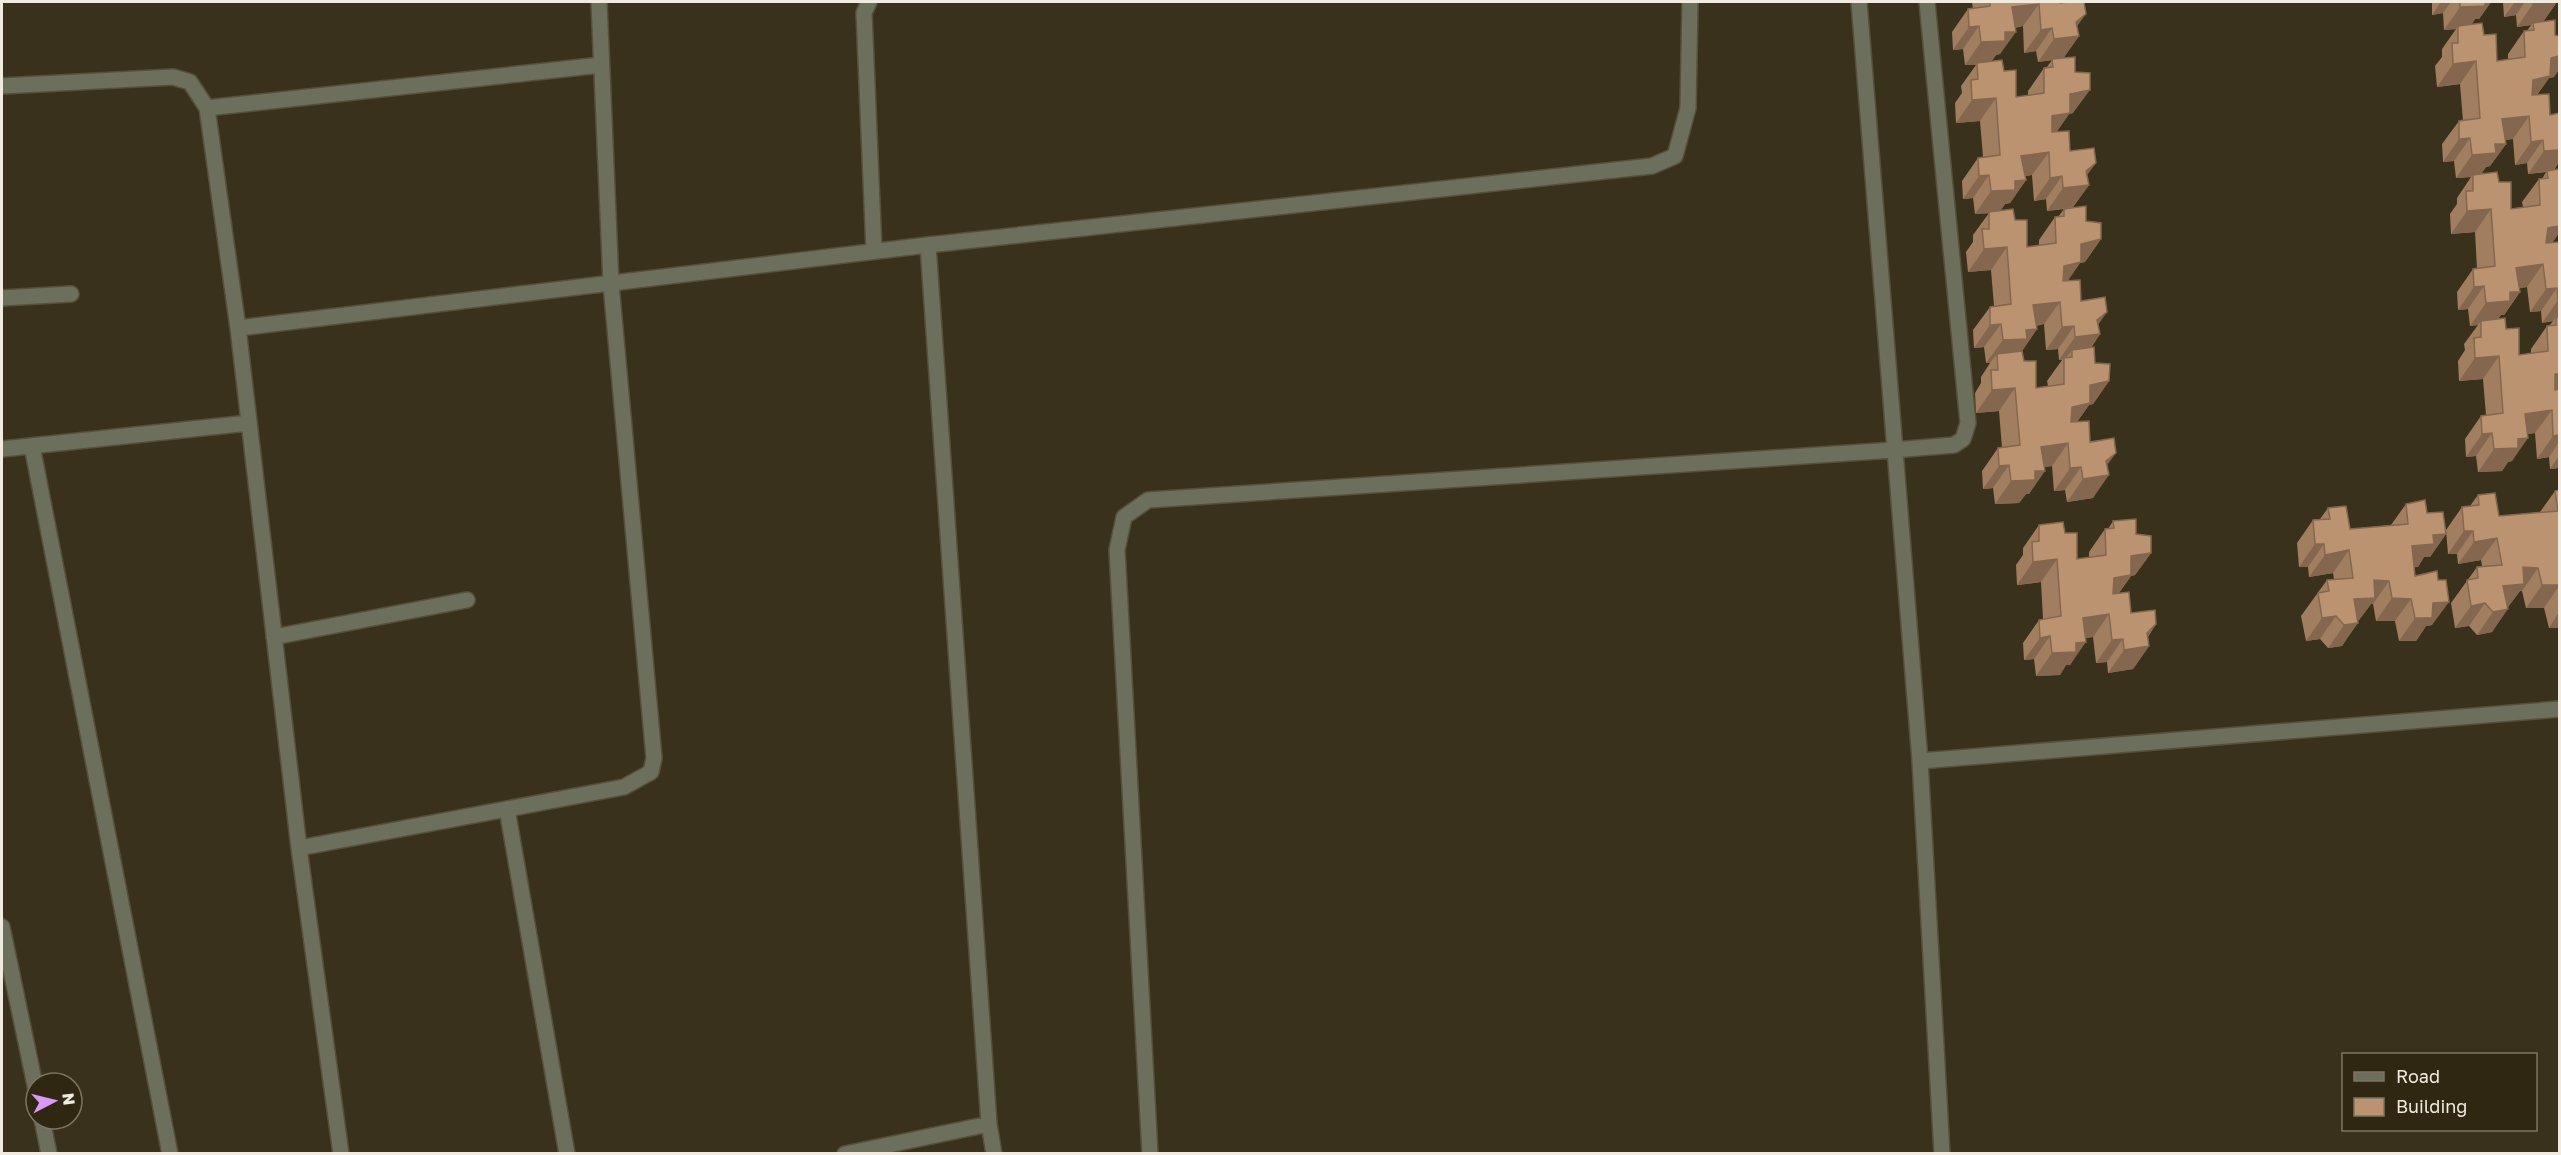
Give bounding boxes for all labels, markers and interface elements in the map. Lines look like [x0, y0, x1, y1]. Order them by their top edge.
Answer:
legend [2342, 1053, 2537, 1131]
text: Road [2396, 1065, 2440, 1087]
north arrow [24, 1071, 84, 1131]
text: N [58, 1092, 80, 1106]
text: Building [2396, 1095, 2467, 1117]

